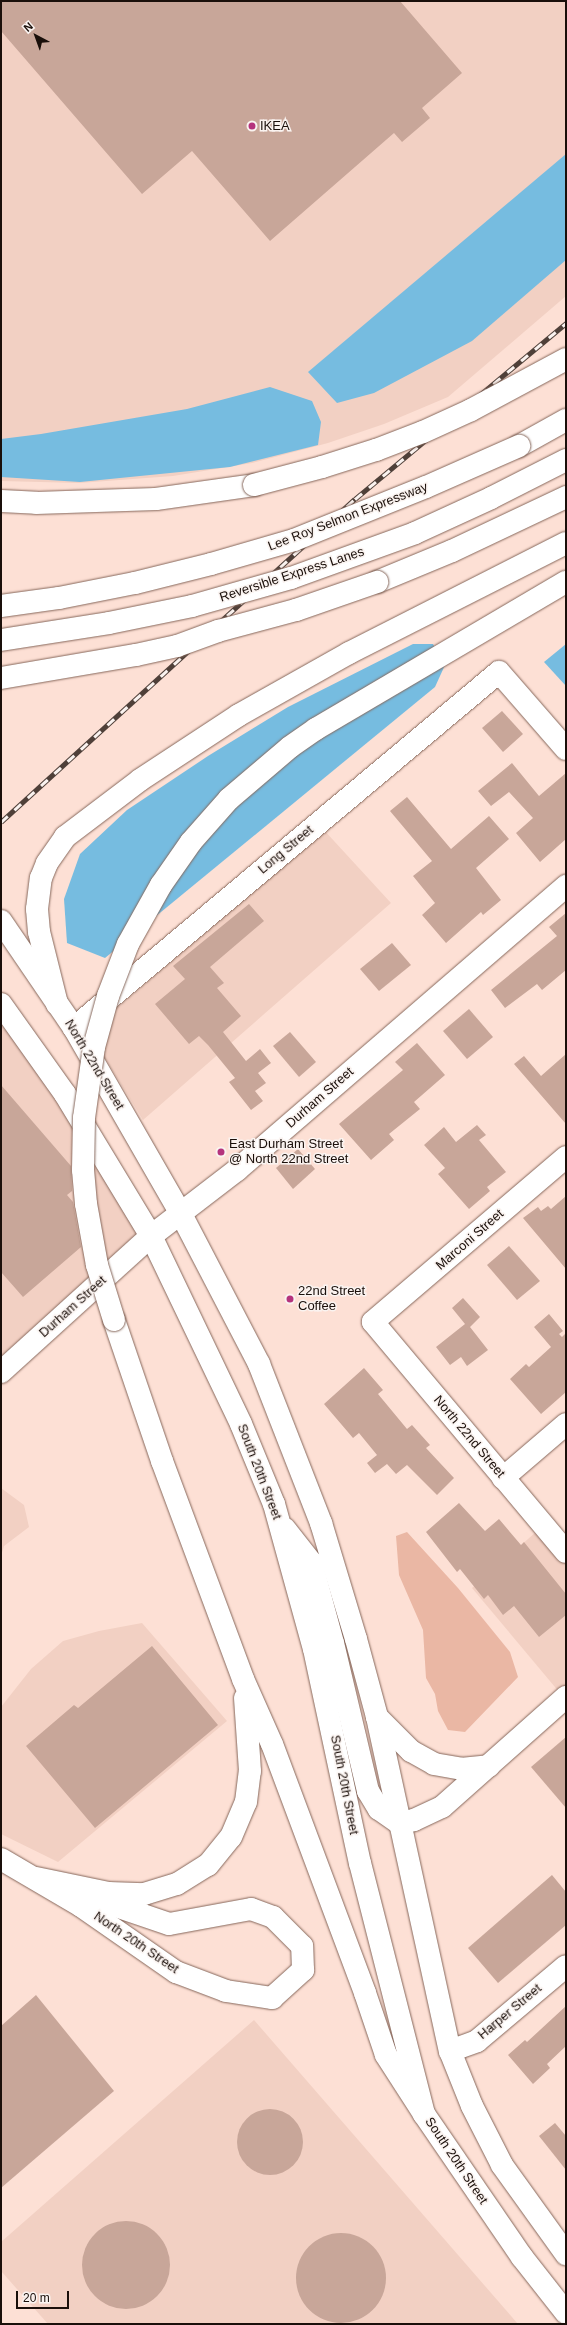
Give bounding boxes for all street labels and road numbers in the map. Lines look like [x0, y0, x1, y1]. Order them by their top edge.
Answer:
street label: Lee Roy Selmon Expressway [266, 479, 430, 555]
street label: Reversible Express Lanes [218, 544, 366, 606]
street label: Long Street [255, 822, 317, 878]
street label: North 22nd Street [61, 1017, 127, 1113]
street label: Durham Street [283, 1064, 357, 1132]
street label: Marconi Street [433, 1206, 507, 1274]
street label: Durham Street [36, 1273, 110, 1341]
street label: North 22nd Street [430, 1393, 508, 1481]
street label: South 20th Street [234, 1422, 284, 1522]
street label: South 20th Street [327, 1734, 361, 1836]
street label: North 20th Street [91, 1909, 181, 1977]
street label: Harper Street [475, 1981, 545, 2043]
street label: South 20th Street [421, 2115, 491, 2207]

